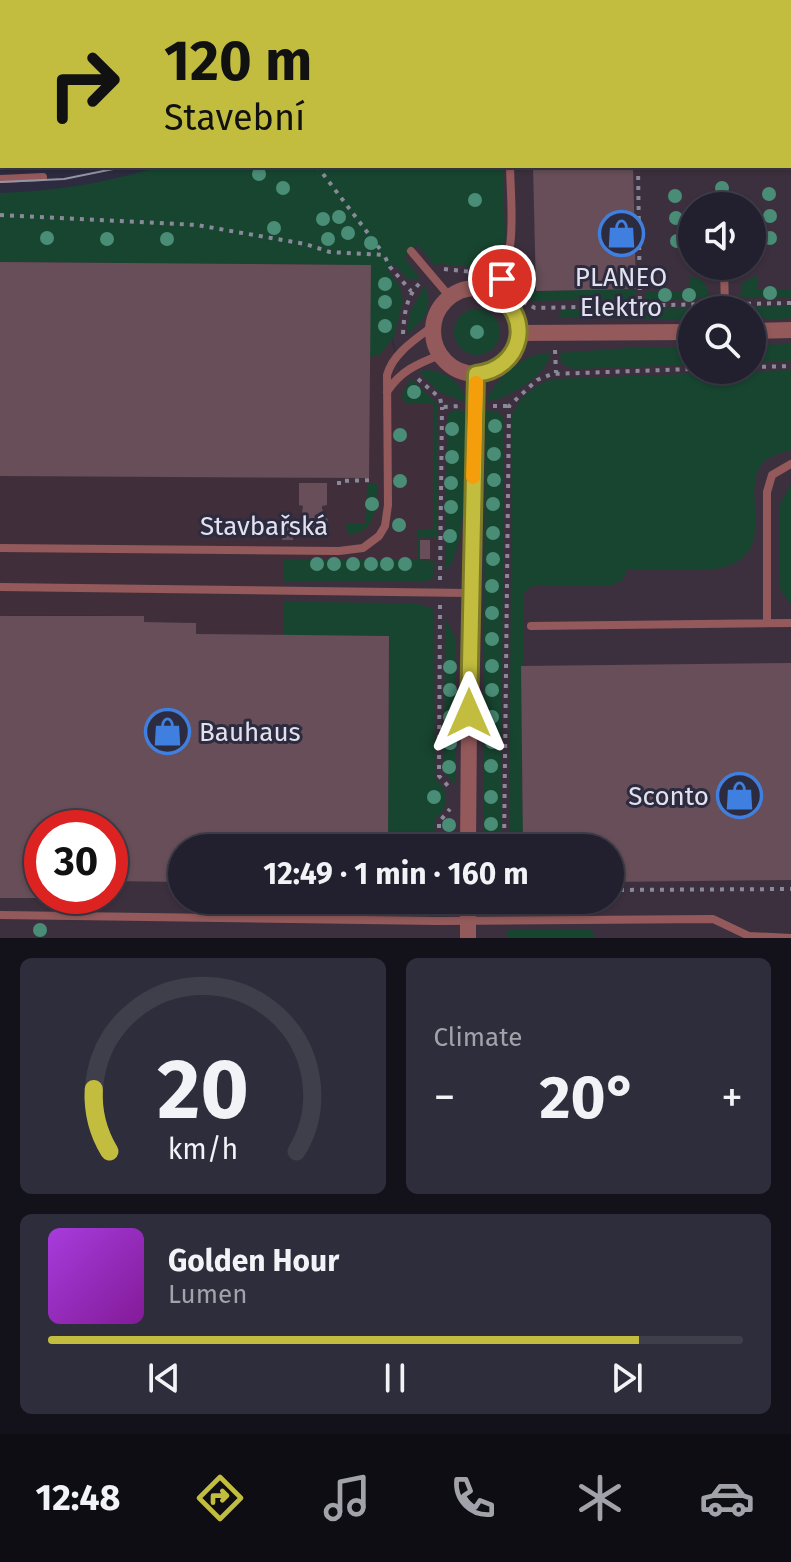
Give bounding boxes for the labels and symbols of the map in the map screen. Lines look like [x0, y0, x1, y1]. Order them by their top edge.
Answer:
shop icon: PLANEO Elektro [597, 210, 645, 258]
pin [468, 245, 536, 313]
place label: PLANEO Elektro [575, 262, 667, 323]
street label: Stavbařská [200, 511, 328, 542]
position arrow [427, 671, 511, 755]
shop icon: Bauhaus [144, 708, 192, 756]
place label: Bauhaus [199, 717, 301, 748]
shop icon: Sconto [716, 772, 764, 820]
place label: Sconto [628, 781, 709, 812]
speed limit sign: 30 [24, 810, 128, 914]

